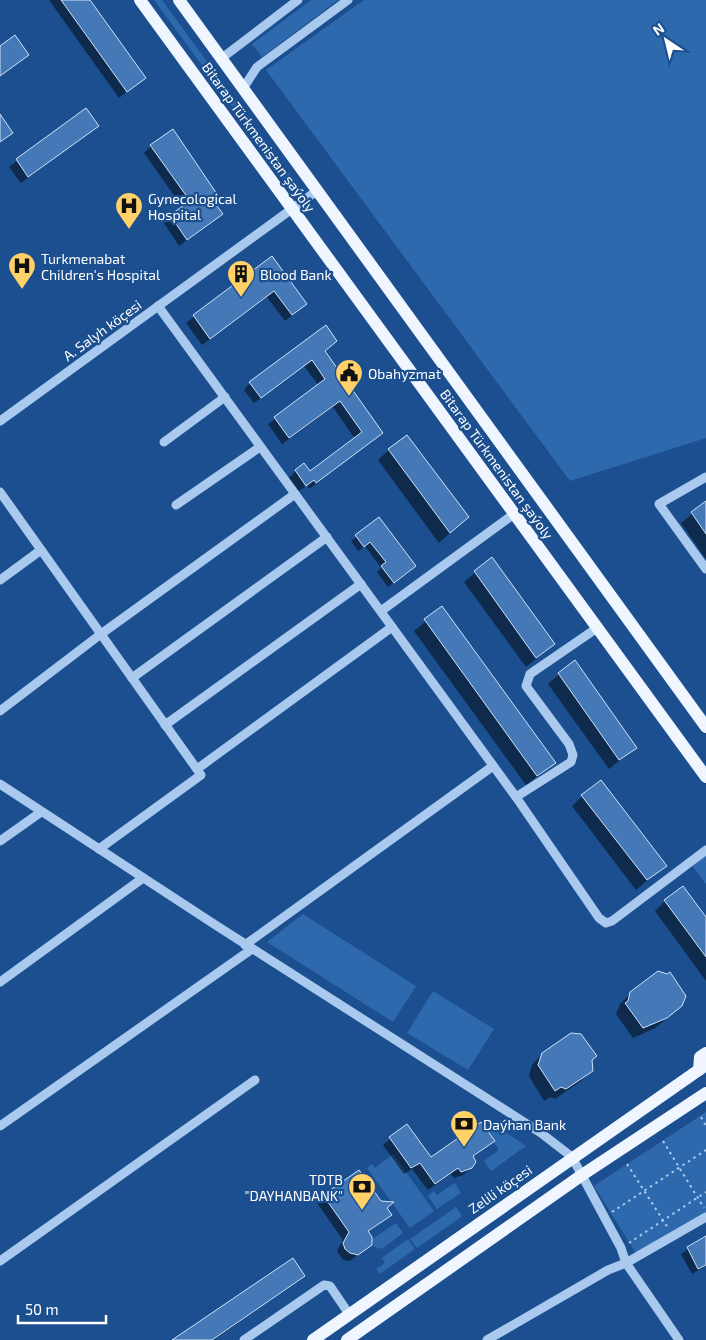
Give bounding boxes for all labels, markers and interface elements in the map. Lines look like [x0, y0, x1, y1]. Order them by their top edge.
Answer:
north arrow [641, 15, 691, 65]
text: N [649, 19, 667, 39]
street label: Bitarap Türkmenistan şaýoly [198, 59, 319, 216]
place label: Gynecological Hospital [148, 190, 237, 223]
hospital icon: Gynecological Hospital [114, 191, 144, 230]
place label: Turkmenabat Children's Hospital [41, 250, 161, 283]
hospital icon: Turkmenabat Children's Hospital [7, 251, 37, 290]
building icon: Blood Bank [226, 259, 256, 298]
place label: Blood Bank [260, 266, 332, 283]
street label: A. Salyh köçesi [59, 296, 145, 365]
public building icon: Obahyzmat [334, 358, 364, 397]
place label: Obahyzmat [368, 365, 441, 382]
street label: Bitarap Türkmenistan şaýoly [436, 386, 557, 543]
bank icon: Daýhan Bank [449, 1109, 479, 1148]
place label: Daýhan Bank [483, 1116, 566, 1133]
street label: Zelili köçesi [465, 1161, 536, 1218]
place label: TDTB "DAYHANBANK" [244, 1171, 343, 1204]
bank icon: TDTB "DAYHANBANK" [347, 1172, 377, 1211]
scale bar [18, 1292, 105, 1324]
text: 50 m [25, 1300, 59, 1318]

